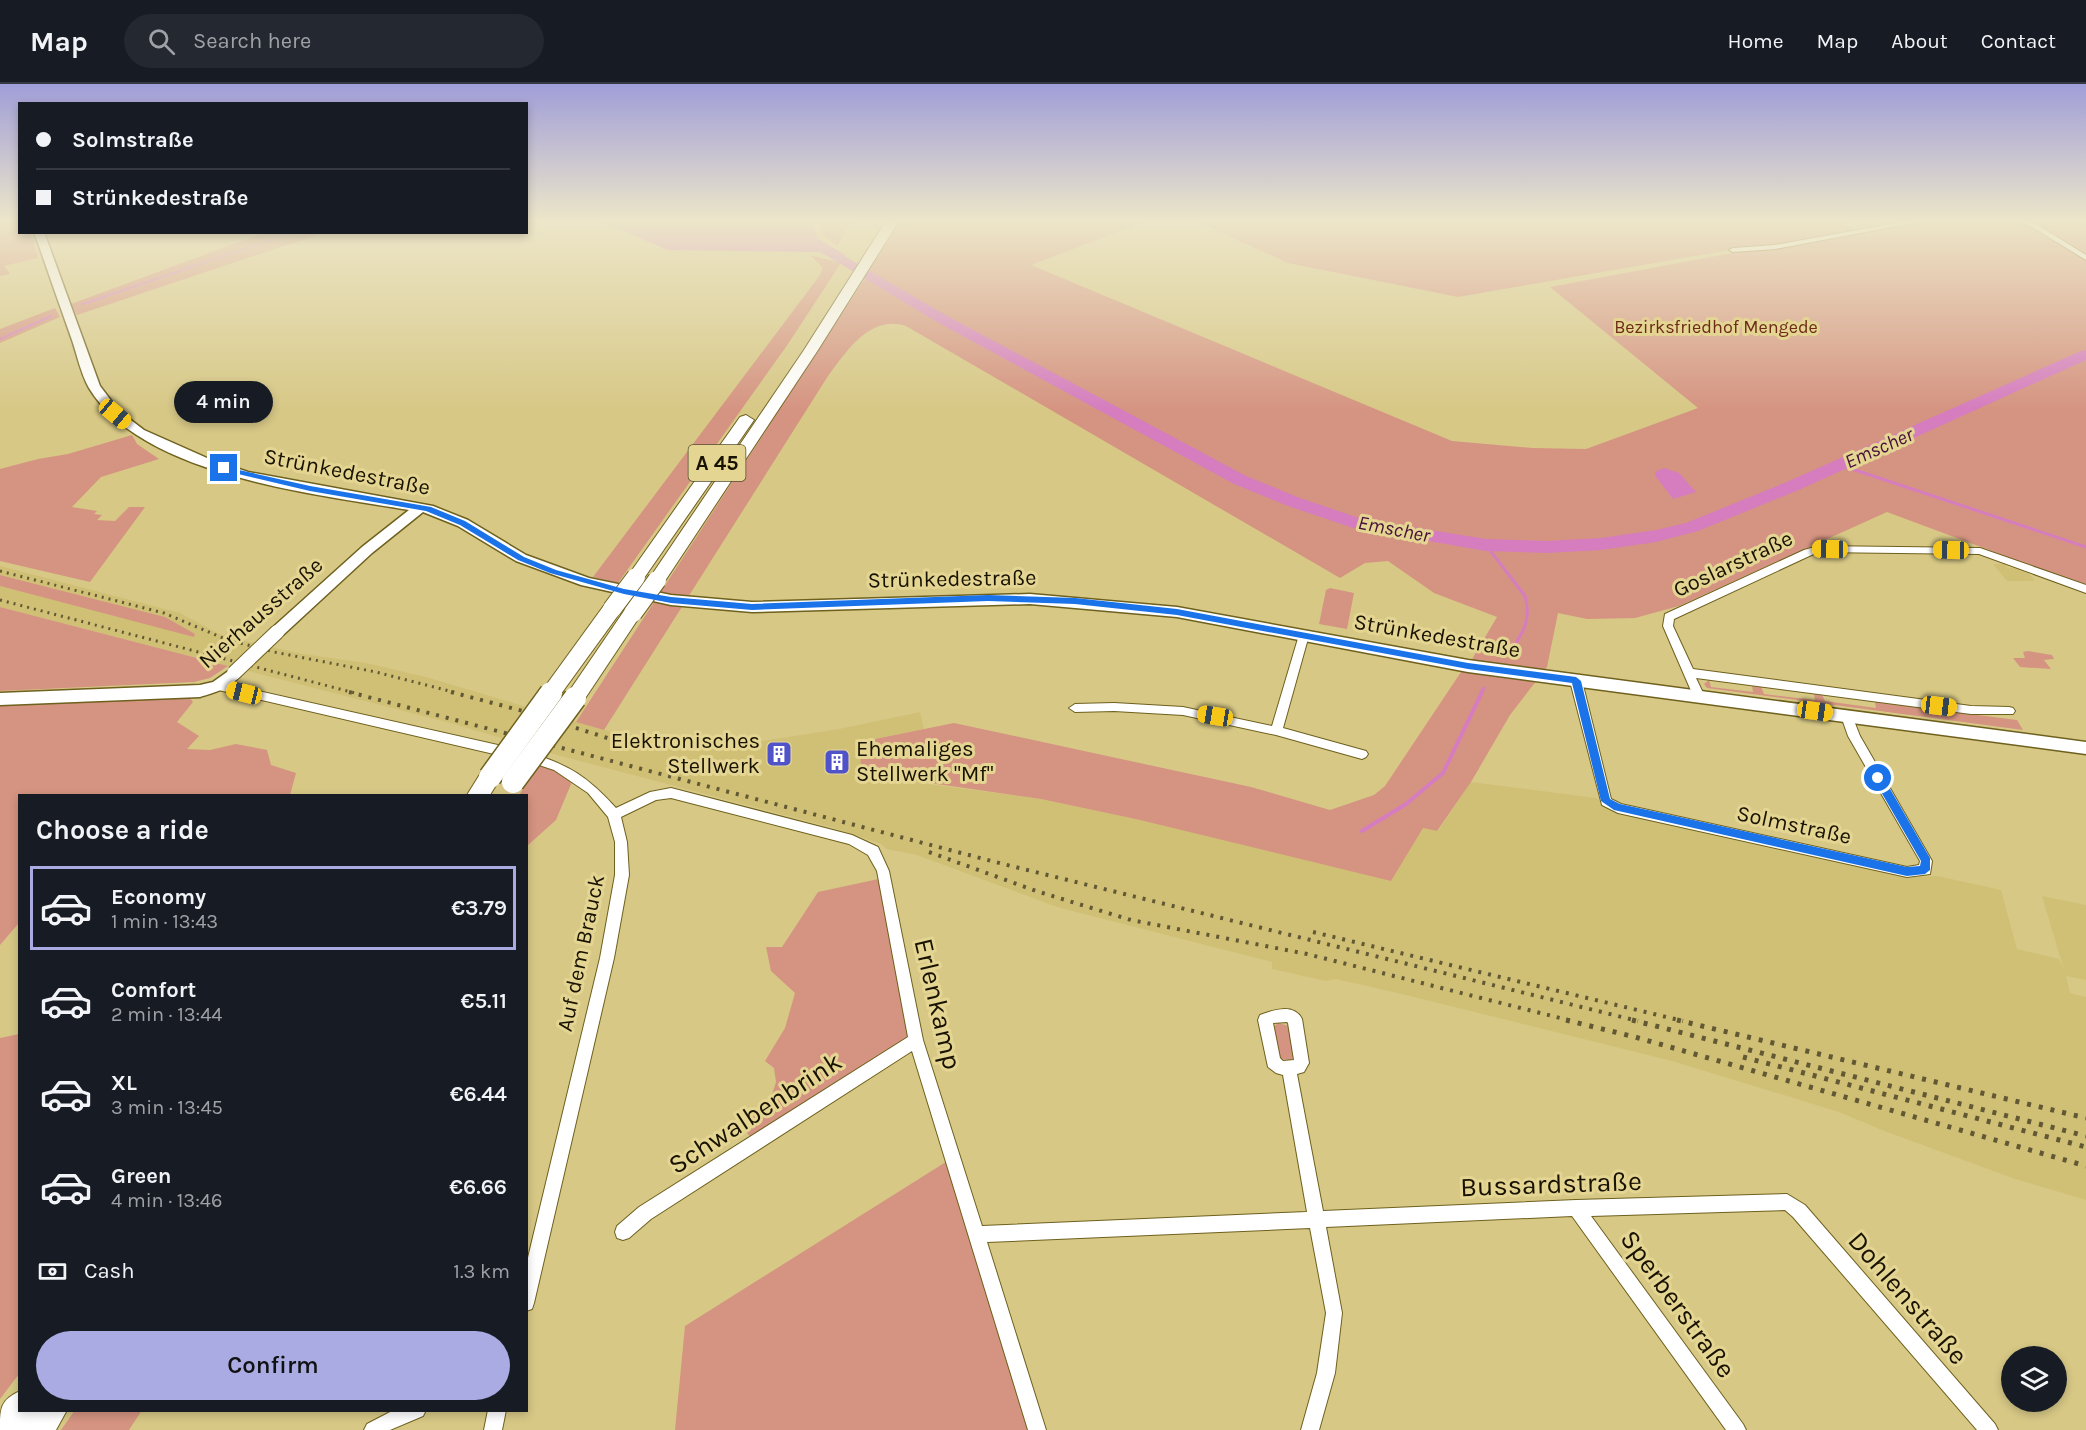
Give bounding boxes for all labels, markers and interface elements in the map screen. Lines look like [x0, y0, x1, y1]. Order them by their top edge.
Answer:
search box [124, 14, 544, 68]
text: Map [30, 25, 88, 58]
icon: search [145, 25, 178, 58]
text: Search here [193, 28, 311, 54]
text: Home [1728, 29, 1784, 53]
text: Map [1817, 29, 1858, 53]
text: About [1891, 29, 1948, 53]
text: Contact [1981, 29, 2056, 53]
text: Solmstraße [72, 127, 194, 153]
text: Strünkedestraße [72, 185, 248, 211]
park label: Bezirksfriedhof Mengede [1614, 316, 1818, 338]
callout: 4 min [174, 381, 274, 423]
text: 4 min [196, 390, 251, 413]
car [95, 396, 135, 432]
water label: Emscher [1841, 422, 1918, 473]
street label: Strünkedestraße [262, 443, 432, 501]
road number: A 45 [688, 445, 746, 481]
route end [210, 454, 237, 481]
water label: Emscher [1356, 511, 1433, 547]
street label: Goslarstraße [1669, 525, 1797, 603]
car [1812, 540, 1848, 558]
car [1933, 541, 1969, 559]
street label: Nierhausstraße [194, 552, 328, 674]
street label: Strünkedestraße [867, 565, 1037, 593]
street label: Strünkedestraße [1352, 609, 1522, 663]
car [224, 680, 264, 706]
car [1920, 695, 1958, 717]
car [1796, 700, 1834, 722]
car [1196, 704, 1234, 728]
place label: Elektronisches Stellwerk [611, 728, 760, 779]
place label: Ehemaliges Stellwerk "Mf" [856, 736, 994, 787]
building icon: Elektronisches Stellwerk [764, 739, 794, 769]
building icon: Ehemaliges Stellwerk "Mf" [822, 747, 852, 777]
route start [1864, 764, 1891, 791]
street label: Solmstraße [1734, 800, 1854, 850]
text: Choose a ride [36, 814, 209, 846]
street label: Auf dem Brauck [552, 872, 610, 1034]
icon: car [39, 881, 93, 935]
text: Economy [111, 884, 206, 910]
text: €3.79 [451, 895, 507, 921]
text: 1 min · 13:43 [111, 910, 218, 933]
street label: Erlenkamp [907, 935, 969, 1073]
icon: car [39, 974, 93, 1028]
text: Comfort [111, 977, 196, 1003]
text: €5.11 [461, 988, 507, 1014]
text: 2 min · 13:44 [111, 1003, 223, 1026]
street label: Schwalbenbrink [662, 1045, 848, 1181]
icon: car [39, 1067, 93, 1121]
text: XL [111, 1070, 137, 1096]
text: €6.44 [450, 1081, 507, 1107]
text: 3 min · 13:45 [111, 1096, 223, 1119]
icon: car [39, 1160, 93, 1214]
text: Green [111, 1163, 172, 1189]
street label: Bussardstraße [1460, 1165, 1642, 1203]
text: €6.66 [449, 1174, 507, 1200]
text: 4 min · 13:46 [111, 1189, 222, 1212]
street label: Sperberstraße [1614, 1224, 1742, 1384]
street label: Dohlenstraße [1841, 1225, 1975, 1371]
icon: cash [36, 1255, 69, 1288]
text: Cash [84, 1258, 134, 1284]
text: 1.3 km [453, 1260, 510, 1283]
button: Confirm [36, 1331, 510, 1400]
map controls [2001, 1346, 2067, 1412]
button: layers [2001, 1346, 2067, 1412]

